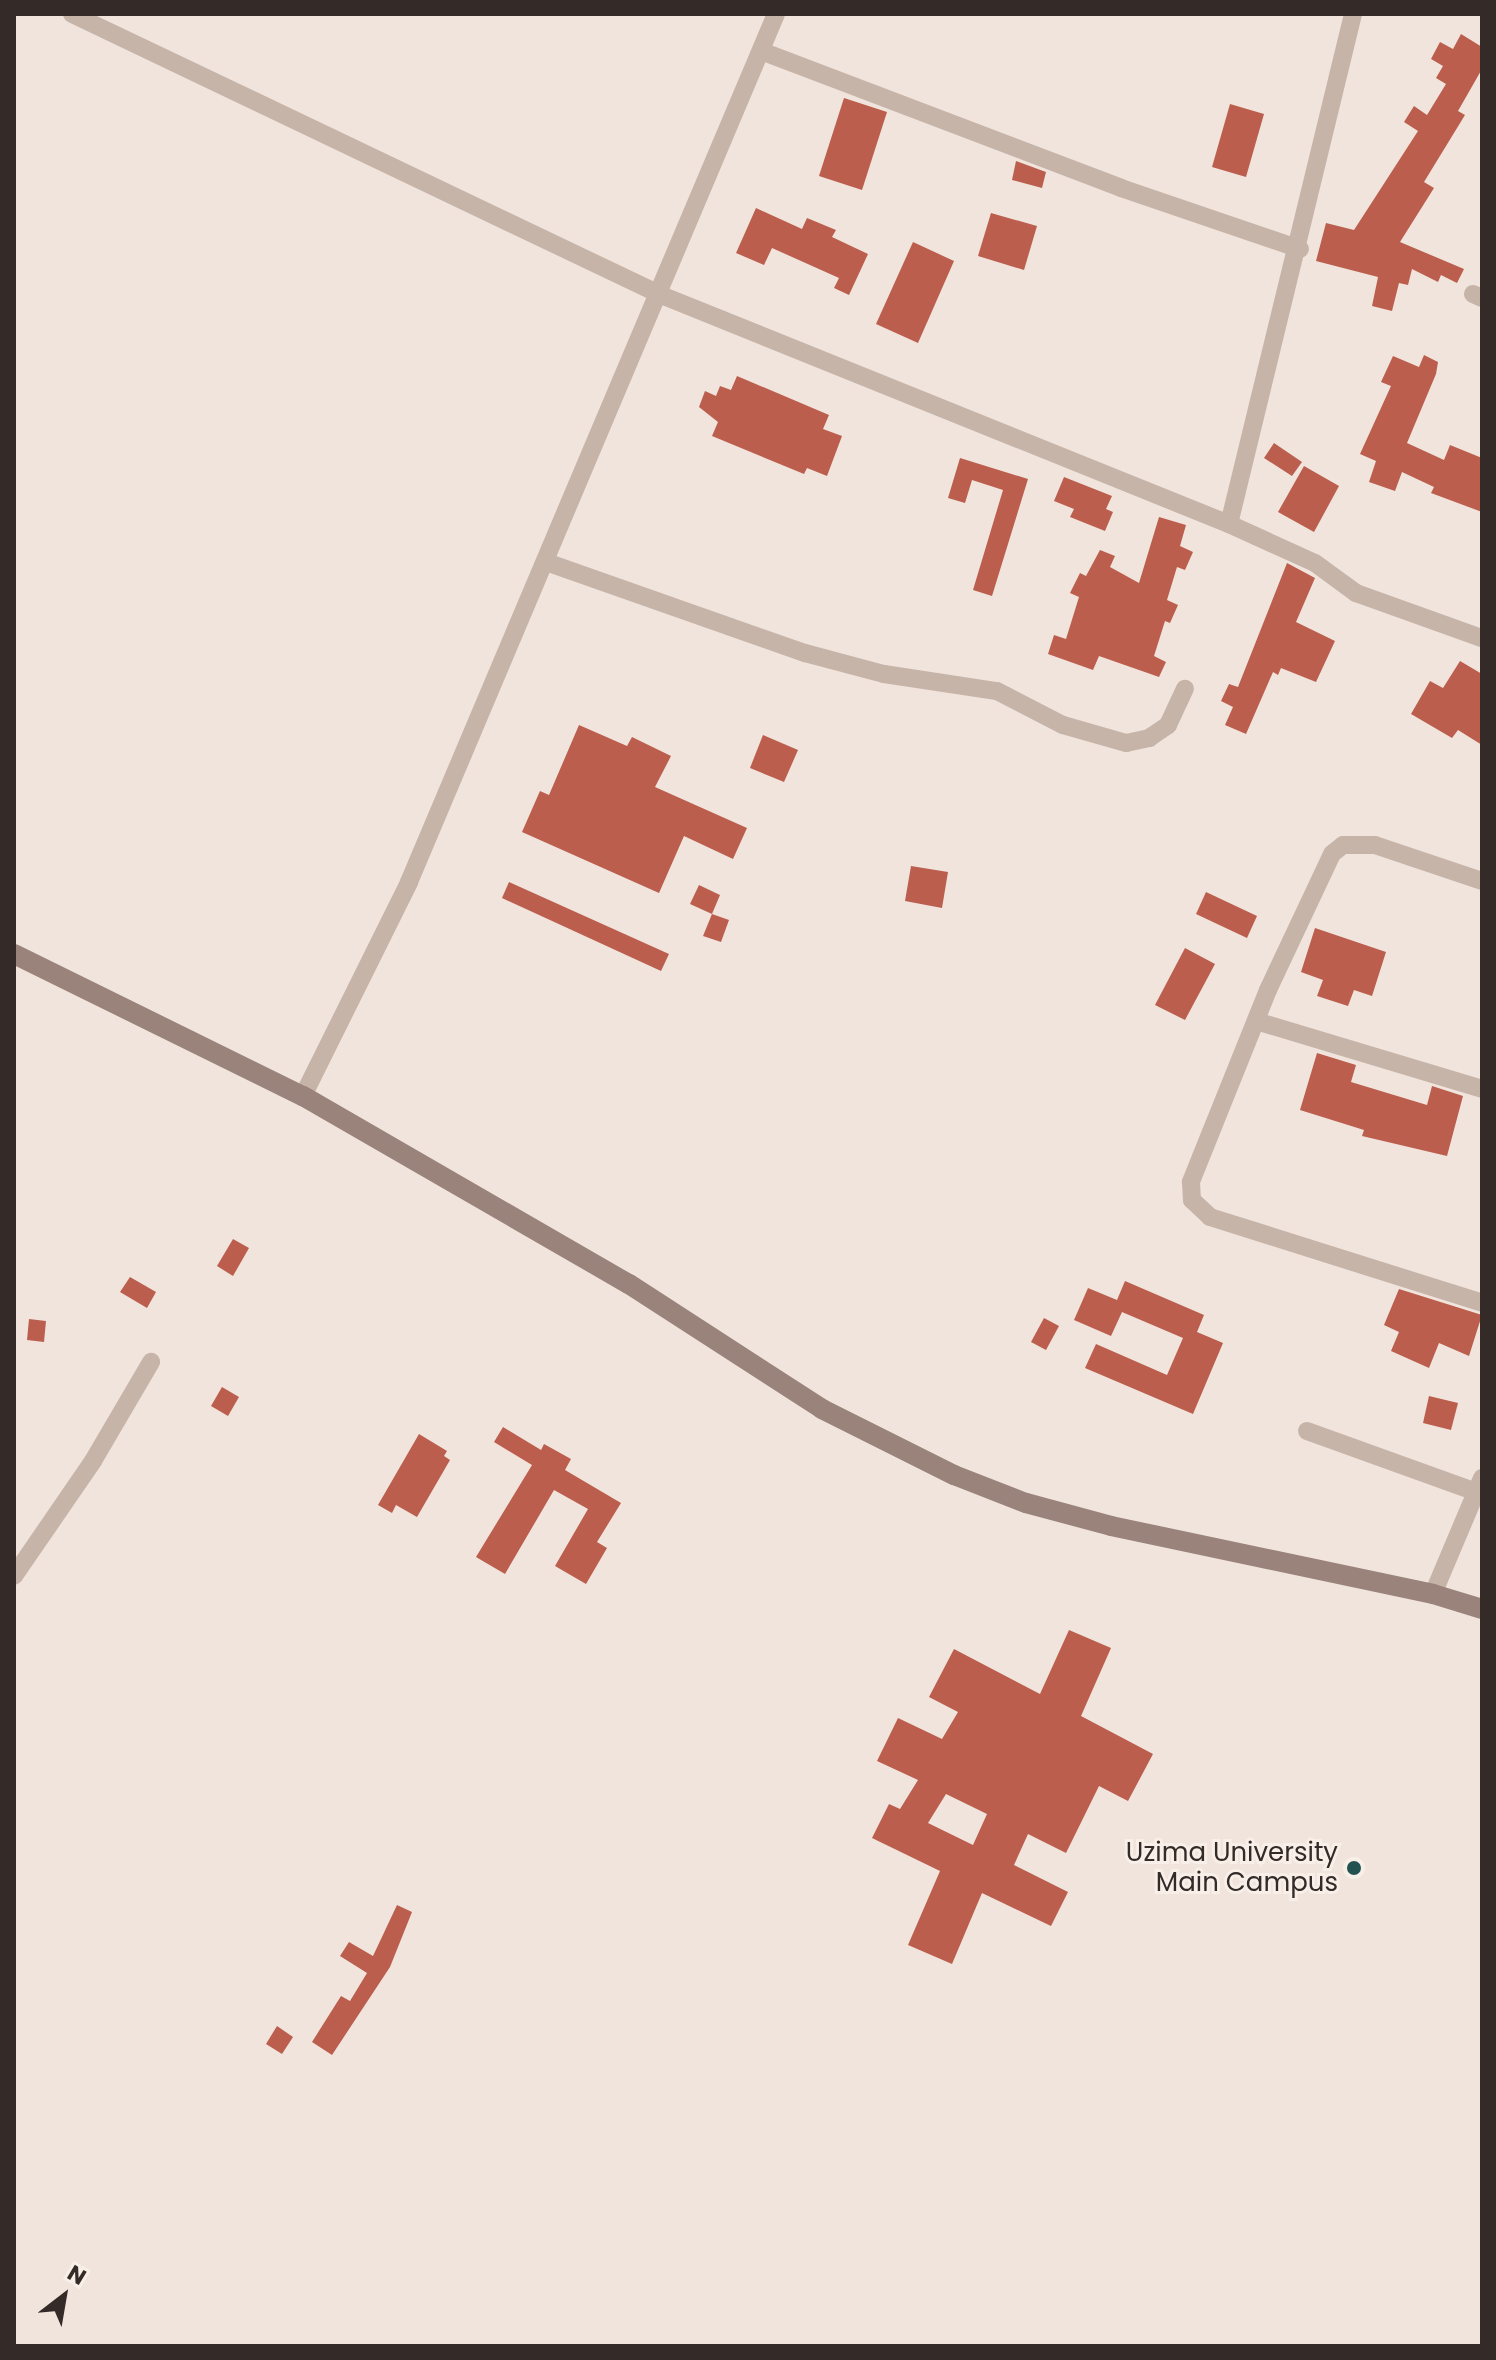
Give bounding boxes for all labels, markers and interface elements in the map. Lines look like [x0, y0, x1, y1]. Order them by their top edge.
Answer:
place label: Uzima University Main Campus [1126, 1837, 1338, 1898]
marker: Uzima University Main Campus [1345, 1859, 1363, 1877]
north arrow [24, 2256, 104, 2336]
text: N [62, 2257, 92, 2293]

